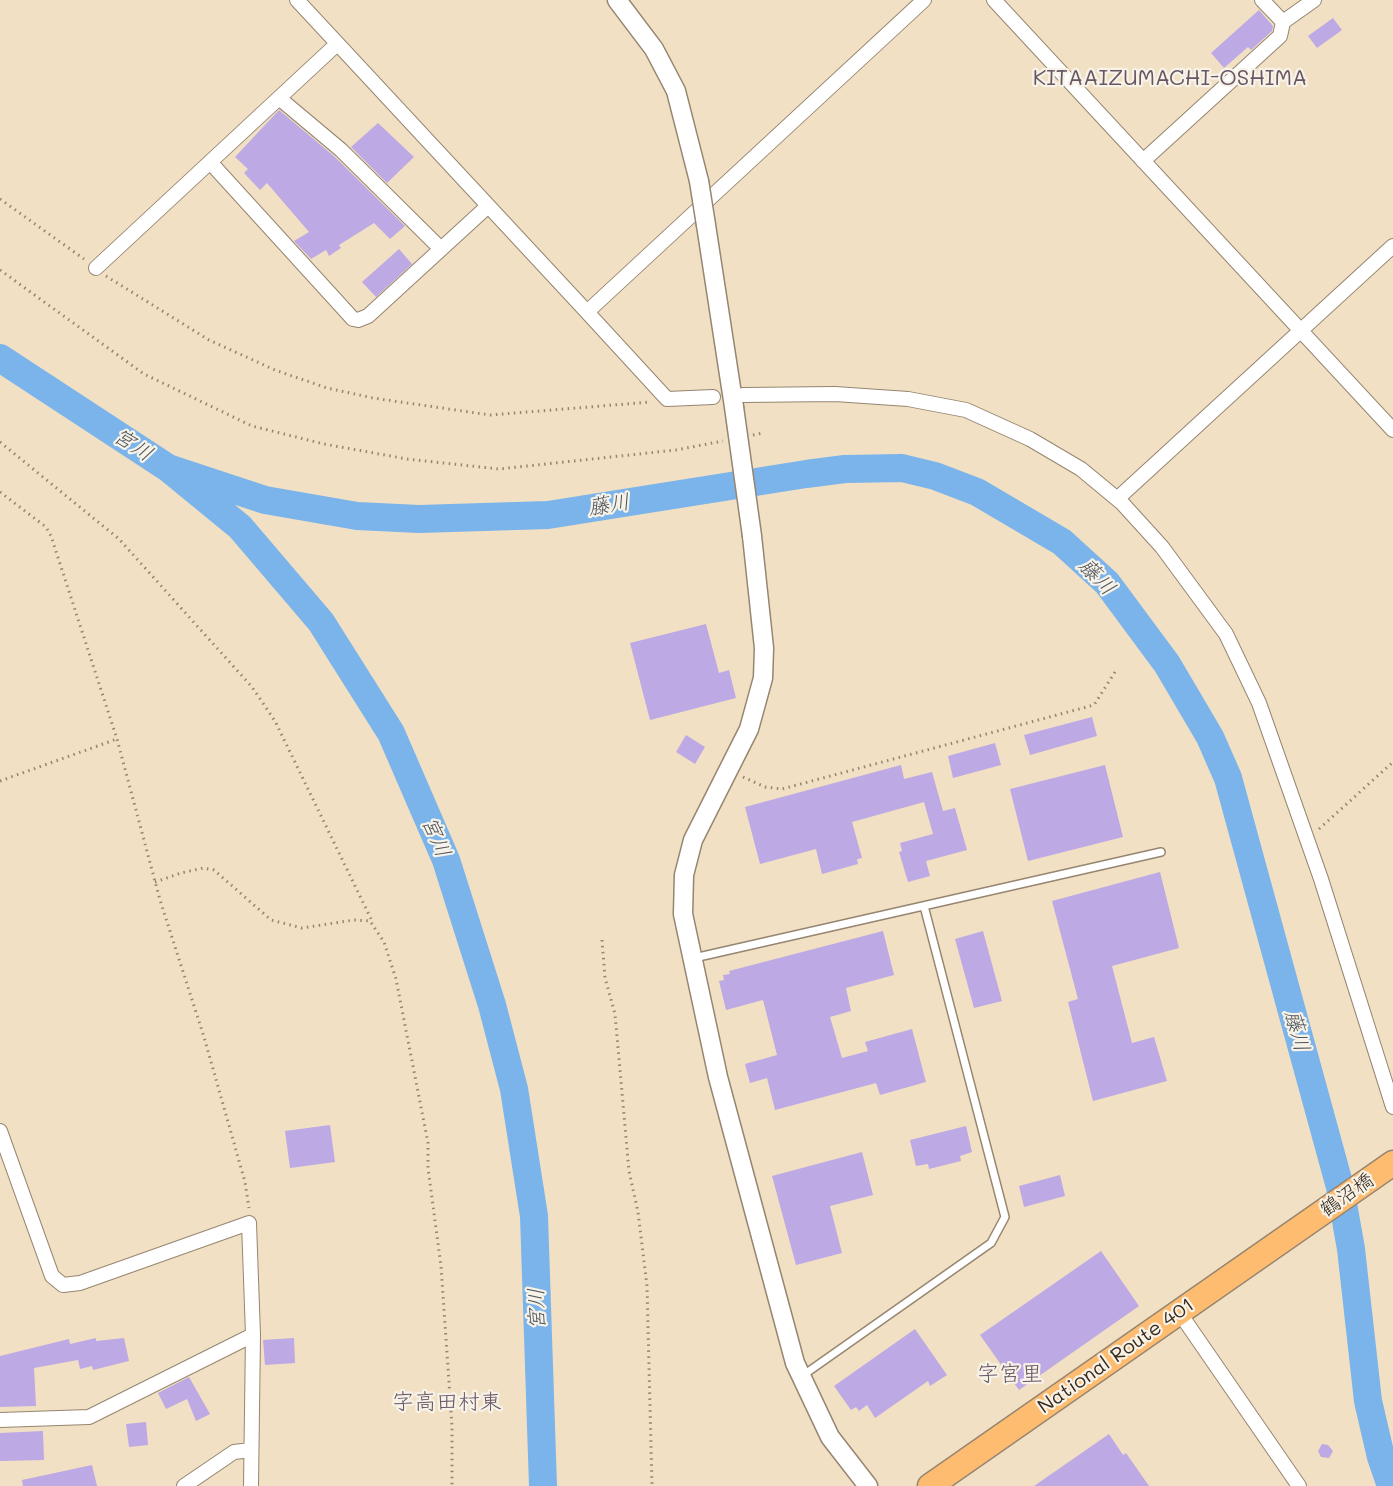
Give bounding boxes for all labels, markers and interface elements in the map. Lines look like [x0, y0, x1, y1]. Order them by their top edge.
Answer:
district label: KITAAIZUMACHI-OSHIMA [1018, 65, 1322, 91]
water label: 宮川 [109, 423, 157, 467]
water label: 藤川 [586, 489, 632, 521]
water label: 藤川 [1073, 553, 1121, 601]
water label: 宮川 [416, 813, 456, 861]
water label: 藤川 [1279, 1007, 1315, 1055]
street label: 鶴沼橋 [1316, 1168, 1378, 1222]
water label: 宮川 [524, 1288, 550, 1330]
street label: National Route 401 [1033, 1293, 1199, 1419]
district label: 字宮里 [977, 1361, 1043, 1387]
district label: 字高田村東 [392, 1389, 502, 1415]

